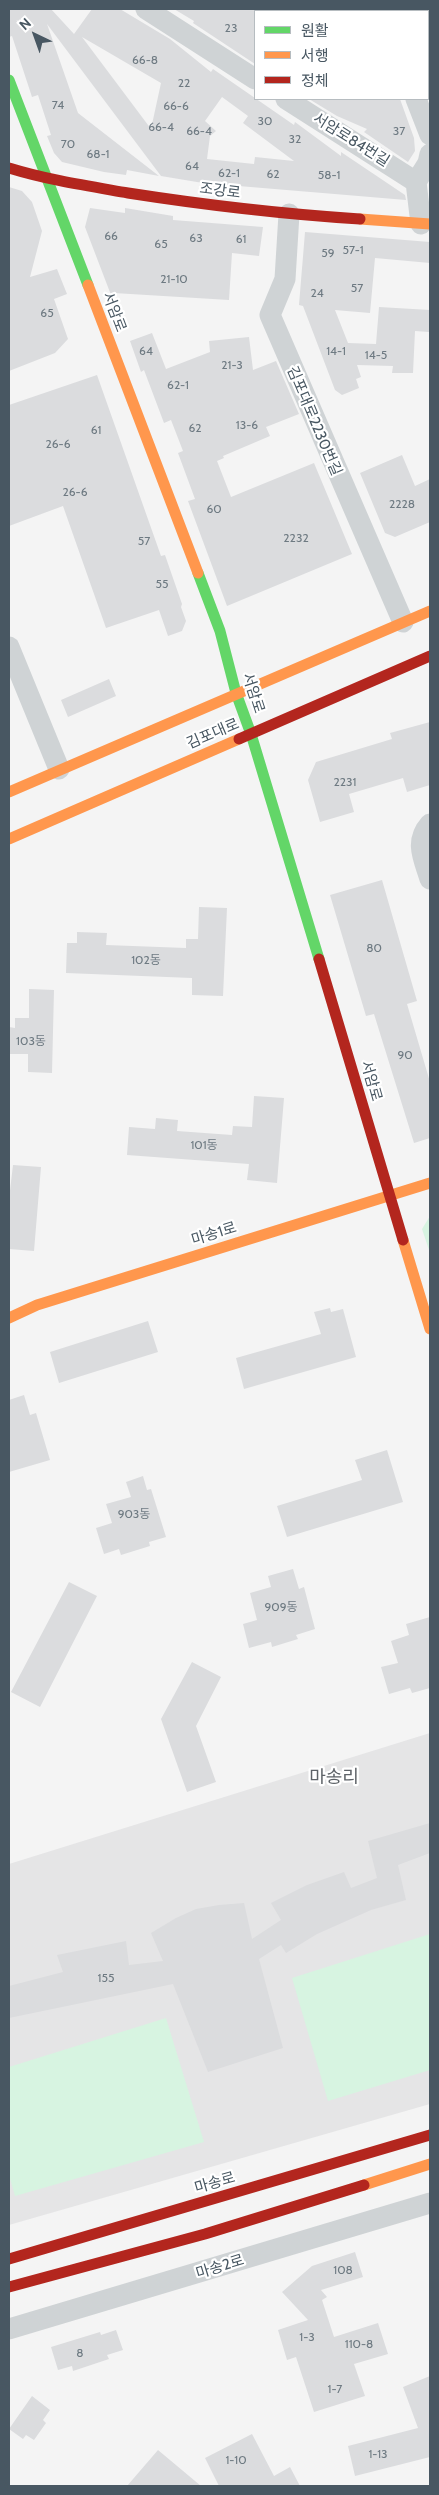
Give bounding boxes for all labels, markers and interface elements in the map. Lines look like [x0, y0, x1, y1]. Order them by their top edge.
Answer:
north arrow [10, 10, 60, 60]
legend [254, 10, 429, 100]
text: N [15, 14, 35, 34]
house number: 23 [225, 21, 237, 35]
text: 원활 [301, 22, 329, 40]
text: 서행 [301, 47, 329, 65]
house number: 66-8 [132, 53, 158, 67]
text: 정체 [301, 72, 329, 90]
house number: 22 [178, 76, 190, 90]
house number: 74 [52, 98, 64, 112]
house number: 66-6 [163, 99, 189, 113]
street label: 서암로84번길 [309, 109, 393, 171]
house number: 30 [258, 114, 272, 128]
house number: 66-4 [148, 120, 174, 134]
house number: 66-4 [186, 124, 212, 138]
house number: 37 [393, 124, 405, 138]
house number: 32 [289, 132, 301, 146]
house number: 70 [61, 137, 75, 151]
house number: 68-1 [87, 147, 109, 161]
house number: 64 [185, 159, 199, 173]
house number: 62-1 [218, 166, 240, 180]
house number: 62 [266, 167, 280, 181]
house number: 58-1 [318, 168, 340, 182]
street label: 조강로 [198, 180, 242, 202]
house number: 66 [104, 229, 118, 243]
house number: 63 [189, 231, 203, 245]
house number: 61 [236, 232, 246, 246]
house number: 65 [154, 237, 168, 251]
house number: 57-1 [342, 243, 364, 257]
house number: 59 [321, 246, 335, 260]
house number: 21-10 [160, 272, 188, 286]
house number: 57 [351, 281, 363, 295]
house number: 24 [310, 286, 324, 300]
street label: 서암로 [98, 289, 130, 335]
house number: 65 [40, 306, 54, 320]
house number: 64 [139, 344, 153, 358]
house number: 14-1 [326, 344, 346, 358]
house number: 14-5 [365, 348, 387, 362]
house number: 21-3 [221, 358, 243, 372]
street label: 김포대로2230번길 [283, 364, 345, 478]
house number: 62-1 [167, 378, 189, 392]
house number: 13-6 [236, 418, 258, 432]
house number: 62 [188, 421, 202, 435]
house number: 61 [91, 423, 101, 437]
house number: 26-6 [45, 437, 71, 451]
house number: 26-6 [62, 485, 88, 499]
house number: 2228 [389, 497, 415, 511]
house number: 60 [206, 502, 222, 516]
house number: 2232 [283, 531, 309, 545]
house number: 57 [138, 534, 150, 548]
house number: 55 [156, 577, 168, 591]
street label: 서암로 [238, 671, 268, 715]
street label: 김포대로 [184, 715, 242, 753]
house number: 2231 [334, 775, 356, 789]
house number: 80 [366, 941, 382, 955]
house number: 102동 [131, 953, 161, 967]
house number: 103동 [16, 1034, 46, 1048]
house number: 90 [397, 1048, 413, 1062]
street label: 서암로 [357, 1059, 385, 1103]
house number: 101동 [190, 1138, 218, 1152]
street label: 마송1로 [189, 1219, 239, 1249]
house number: 903동 [118, 1507, 150, 1521]
house number: 909동 [264, 1600, 298, 1614]
district label: 마송리 [309, 1767, 359, 1789]
house number: 155 [98, 1971, 114, 1985]
street label: 마송로 [193, 2169, 237, 2197]
street label: 마송2로 [194, 2251, 246, 2283]
house number: 108 [333, 2263, 353, 2277]
house number: 1-3 [299, 2330, 315, 2344]
house number: 110-8 [345, 2337, 373, 2351]
house number: 8 [76, 2346, 84, 2360]
house number: 1-7 [328, 2382, 342, 2396]
house number: 1-13 [368, 2447, 388, 2461]
house number: 1-10 [225, 2453, 247, 2467]

